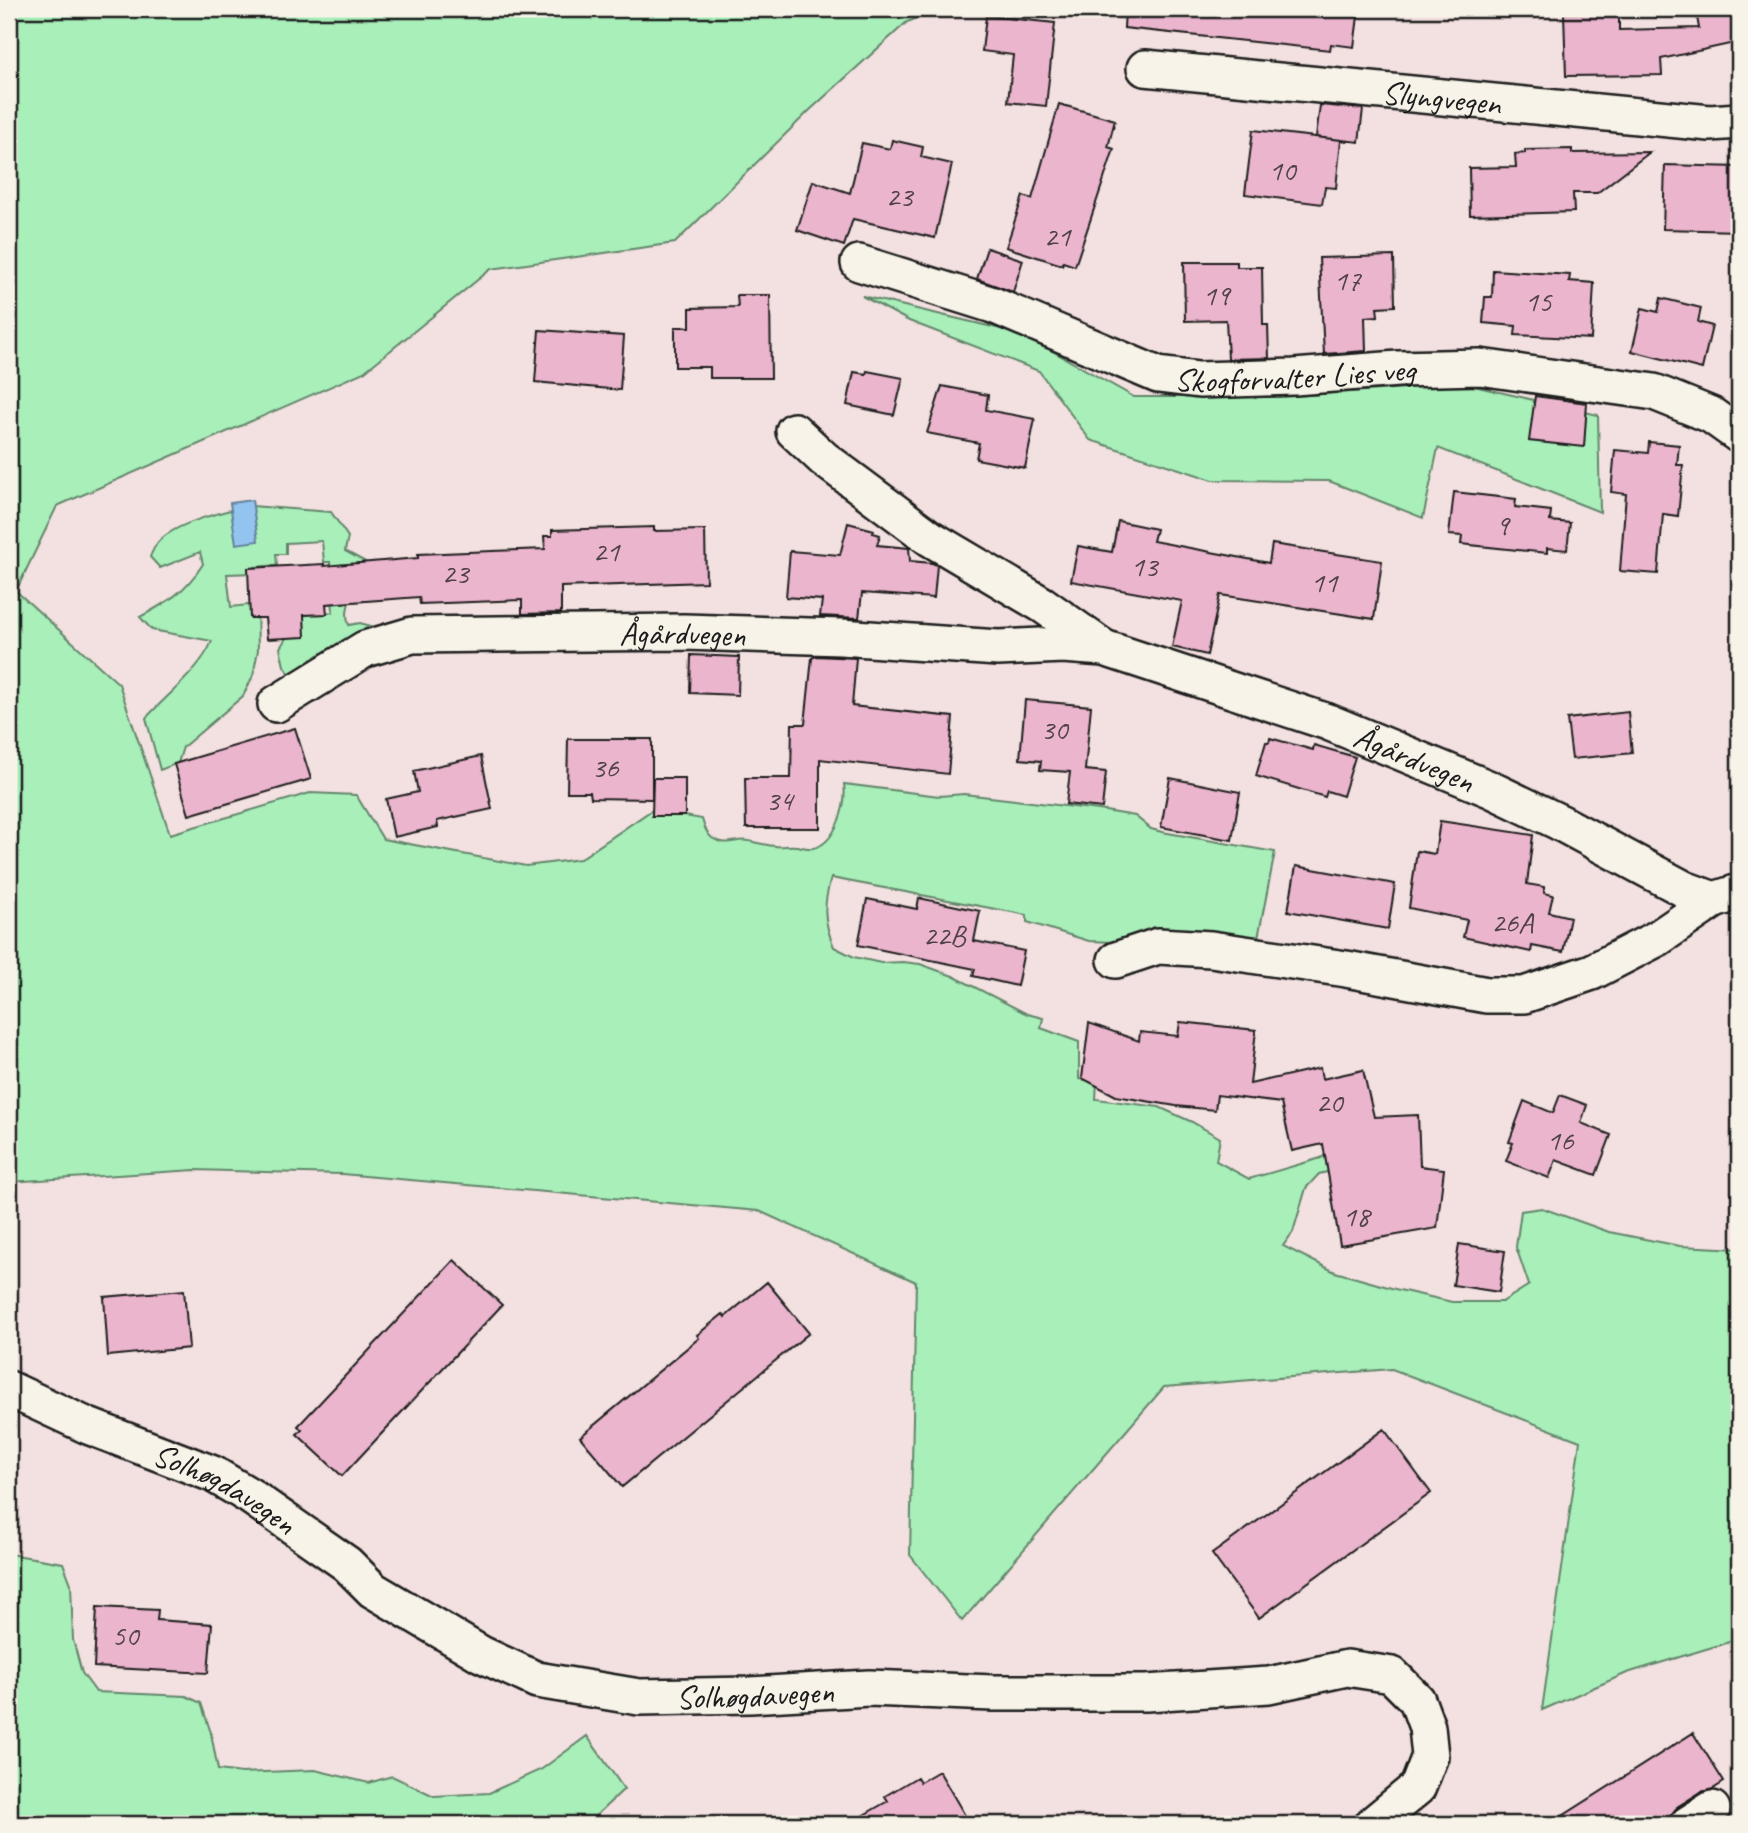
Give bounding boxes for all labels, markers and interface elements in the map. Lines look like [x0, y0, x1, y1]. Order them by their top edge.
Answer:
street label: Slyngvegen [1380, 71, 1504, 125]
house number: 10 [1269, 151, 1298, 189]
house number: 23 [886, 177, 915, 215]
house number: 21 [1044, 217, 1072, 255]
house number: 17 [1334, 261, 1362, 299]
house number: 19 [1203, 276, 1232, 314]
house number: 15 [1525, 282, 1553, 320]
street label: Skogforvalter Lies veg [1172, 348, 1418, 403]
house number: 9 [1495, 506, 1511, 544]
house number: 21 [593, 532, 621, 570]
house number: 13 [1131, 547, 1160, 585]
house number: 23 [442, 554, 471, 592]
house number: 11 [1311, 563, 1339, 601]
street label: Ågårdvegen [619, 612, 746, 656]
house number: 30 [1041, 710, 1070, 748]
street label: Ågårdvegen [1348, 715, 1481, 802]
house number: 36 [592, 748, 620, 786]
house number: 34 [766, 781, 795, 819]
house number: 26A [1491, 903, 1535, 941]
house number: 22B [923, 916, 968, 954]
house number: 20 [1316, 1083, 1345, 1121]
house number: 16 [1547, 1121, 1575, 1159]
house number: 18 [1343, 1197, 1372, 1235]
street label: Solhøgdavegen [147, 1433, 305, 1544]
house number: 50 [112, 1616, 141, 1654]
street label: Solhøgdavegen [676, 1670, 835, 1718]

